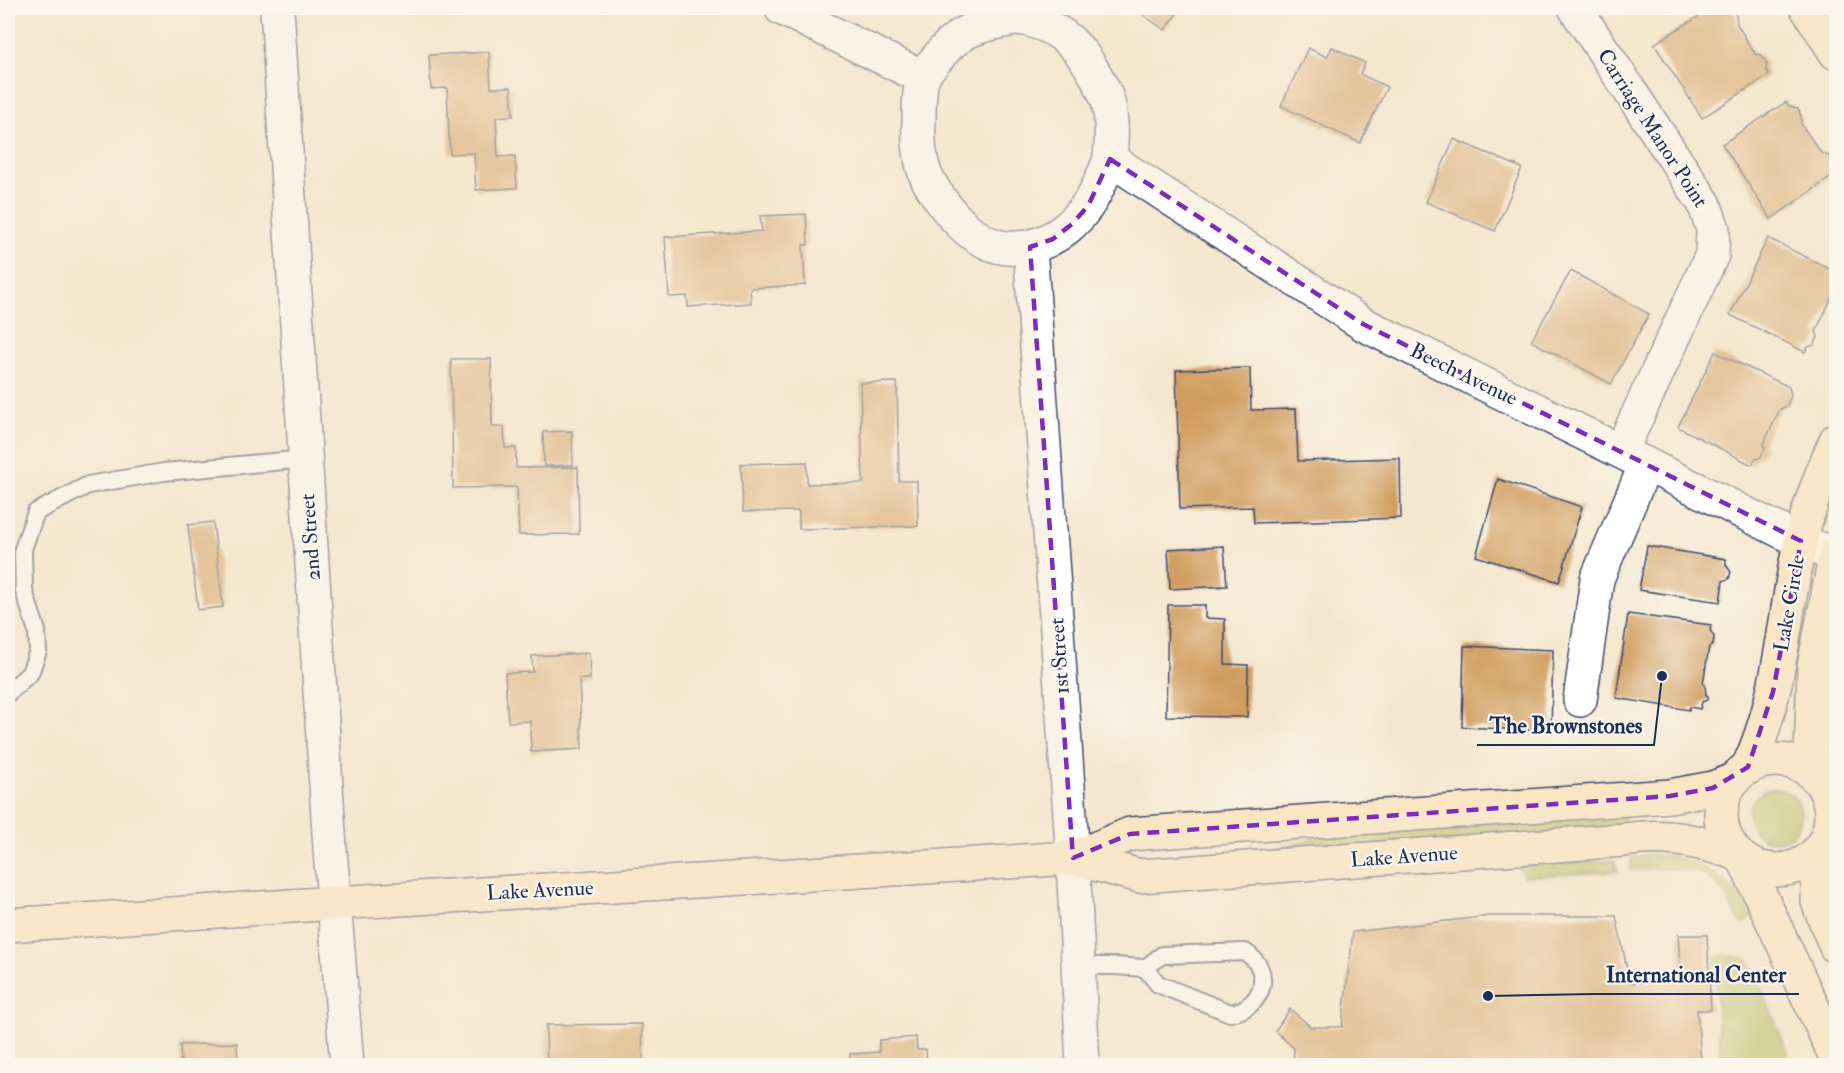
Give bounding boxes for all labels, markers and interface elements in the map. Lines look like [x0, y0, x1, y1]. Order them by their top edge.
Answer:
street label: Carriage Manor Point [1591, 44, 1714, 213]
street label: Beech Avenue [1406, 337, 1522, 412]
street label: 2nd Street [294, 493, 327, 581]
street label: Lake Circle [1768, 552, 1811, 654]
street label: 1st Street [1043, 617, 1076, 695]
callout: The Brownstones [1477, 705, 1654, 745]
text: The Brownstones [1489, 712, 1643, 740]
street label: Lake Avenue [1349, 839, 1459, 874]
street label: Lake Avenue [486, 874, 595, 907]
callout: International Center [1594, 954, 1799, 994]
text: International Center [1606, 961, 1787, 989]

